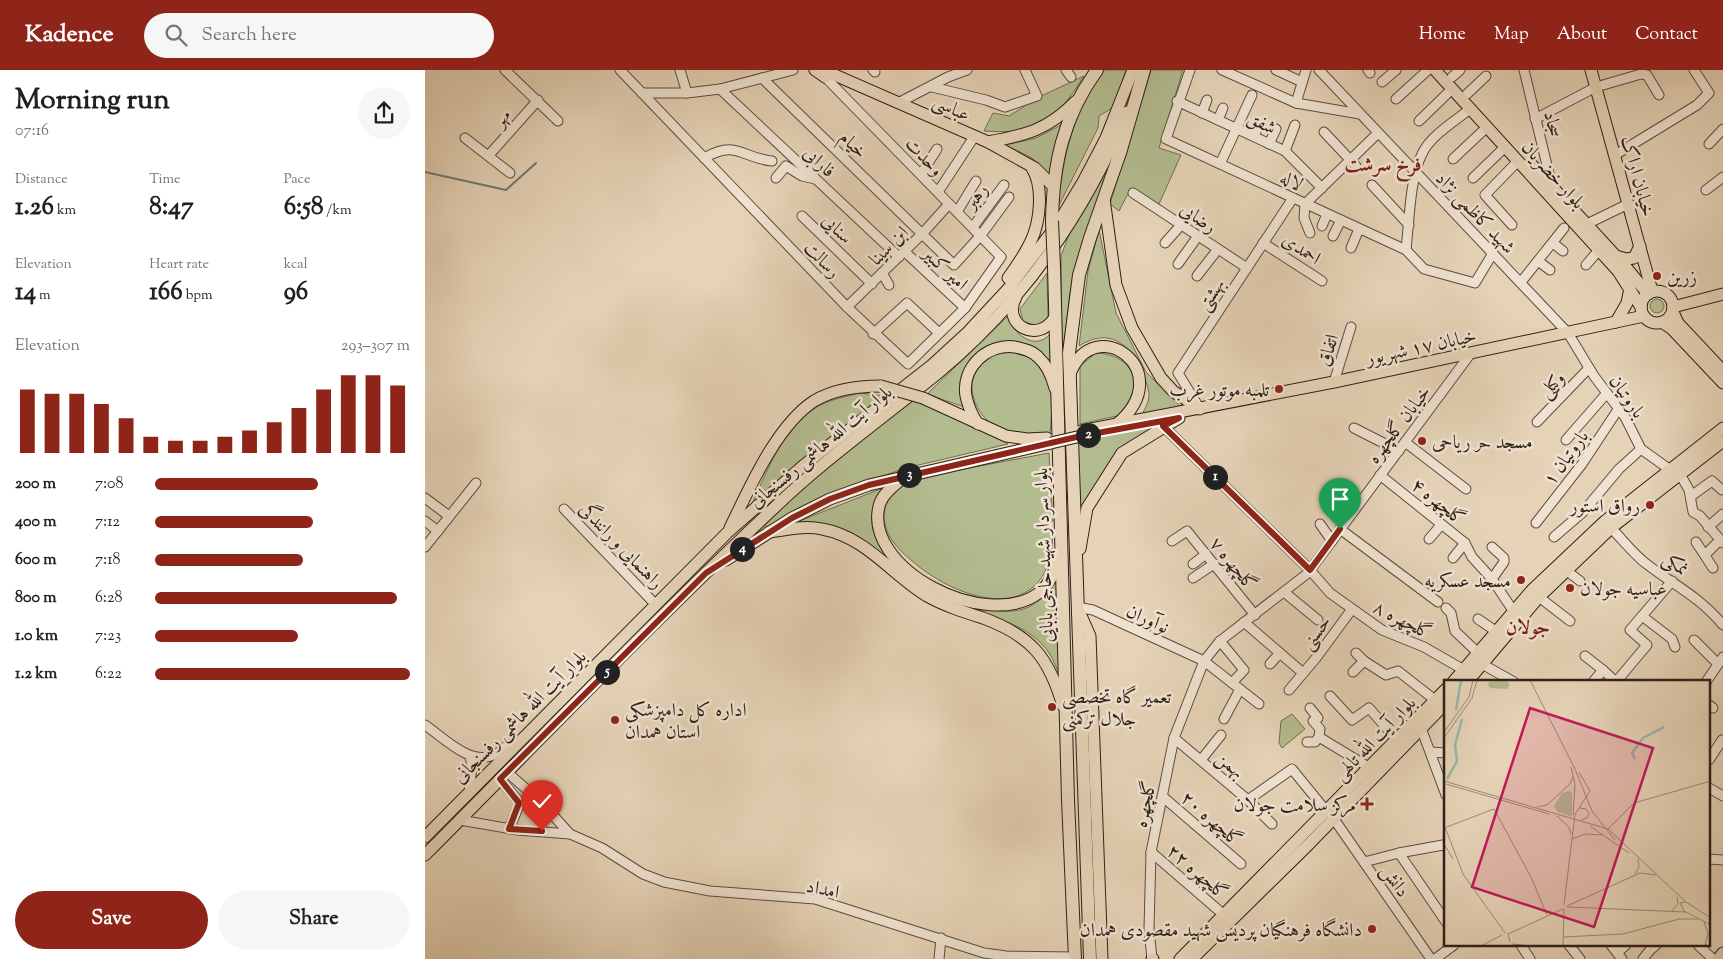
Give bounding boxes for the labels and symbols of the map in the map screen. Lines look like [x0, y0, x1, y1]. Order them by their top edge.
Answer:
street label: عباسی [928, 89, 974, 130]
street label: مهر [486, 103, 518, 135]
street label: شفق [1242, 106, 1280, 143]
street label: سجاد [1535, 109, 1568, 141]
street label: خیام [831, 126, 872, 167]
street label: وحدت [898, 132, 949, 184]
street label: خیابان اراک [1613, 133, 1660, 220]
street label: بلوار خضریان [1514, 135, 1590, 216]
street label: فارابی [796, 141, 841, 185]
district label: فرخ سرشت [1344, 152, 1422, 183]
street label: لاله [1275, 165, 1307, 199]
street label: شهید کاظمی نژاد [1428, 166, 1521, 261]
street label: رهبر [957, 179, 996, 218]
street label: رضایی [1174, 197, 1221, 241]
street label: سنایی [815, 208, 858, 251]
street label: ابن سینا [864, 221, 916, 273]
street label: احمدی [1276, 227, 1325, 273]
street label: رسالت [797, 236, 846, 286]
street label: امیر کبیر [914, 240, 973, 298]
place label: زرین [1667, 265, 1697, 292]
marker: زرین [1651, 270, 1663, 282]
street label: بهشتی [1191, 273, 1233, 317]
street label: خیابان ۱۷ شهریور [1362, 324, 1479, 374]
street label: اتفاق [1312, 331, 1347, 370]
street label: وکیلی [1533, 366, 1572, 405]
street label: باروتیان [1601, 370, 1651, 425]
street label: بلوار آیت الله هاشمی رفسنجانی [742, 378, 899, 516]
place label: تلمبه موتور غرب [1169, 378, 1269, 405]
street label: خیابان گلچهره [1362, 381, 1438, 470]
marker: تلمبه موتور غرب [1273, 383, 1285, 395]
pin: 2 [1075, 422, 1101, 448]
street label: ۱ باروتیان [1538, 425, 1596, 492]
place label: مسجد حر ریاحی [1432, 430, 1533, 457]
marker: مسجد حر ریاحی [1416, 435, 1428, 447]
pin: 3 [897, 462, 921, 488]
pin: 1 [1203, 464, 1227, 490]
street label: بلوار سردار شهید حاجی بابایی [1029, 467, 1062, 643]
street label: گلچهره ۴ [1405, 473, 1470, 533]
pin [1319, 478, 1361, 529]
place label: رواق استور [1568, 494, 1640, 521]
street label: راهنمایی و رانندگی [572, 495, 671, 596]
marker: رواق استور [1644, 499, 1656, 511]
street label: گلچهره ۷ [1202, 532, 1262, 597]
pin: 4 [729, 536, 755, 562]
street label: نمکی [1656, 547, 1693, 584]
place label: مسجد عسکریه [1424, 569, 1511, 596]
marker: مسجد عسکریه [1515, 574, 1527, 586]
place label: عباسیه جولان [1580, 577, 1667, 604]
marker: عباسیه جولان [1564, 582, 1576, 594]
street label: گلچهره ۸ [1368, 595, 1436, 647]
street label: نوآوران [1121, 599, 1173, 642]
street label: حسنی [1295, 611, 1339, 656]
district label: جولان [1506, 615, 1550, 644]
street label: بلوار آیت الله هاشمی رفسنجانی [446, 643, 594, 791]
pin: 5 [595, 660, 619, 684]
inset map [1444, 680, 1711, 946]
place label: تعمیر گاه تخصصی جلال ترکمنی [1062, 685, 1171, 734]
street label: بلوار آیت الله تالهی [1326, 689, 1423, 788]
place label: اداره کل دامپزشکی استان همدان [625, 698, 747, 747]
marker: تعمیر گاه تخصصی جلال ترکمنی [1046, 701, 1058, 713]
marker: اداره کل دامپزشکی استان همدان [609, 714, 621, 726]
street label: بهمن [1209, 746, 1250, 786]
street label: گلچهره [1128, 779, 1165, 830]
pin [521, 780, 563, 831]
street label: گلچهره ۲۰ [1174, 786, 1247, 854]
place label: مرکز سلامت جولان [1234, 793, 1356, 820]
marker: مرکز سلامت جولان [1360, 797, 1374, 811]
street label: گلچهره ۲۲ [1160, 839, 1233, 907]
street label: دانش [1373, 859, 1415, 904]
street label: امداد [803, 874, 841, 907]
place label: دانشگاه فرهنگیان پردیس شهید مقصودی همدان [1080, 917, 1362, 945]
marker: دانشگاه فرهنگیان پردیس شهید مقصودی همدان [1366, 923, 1378, 935]

